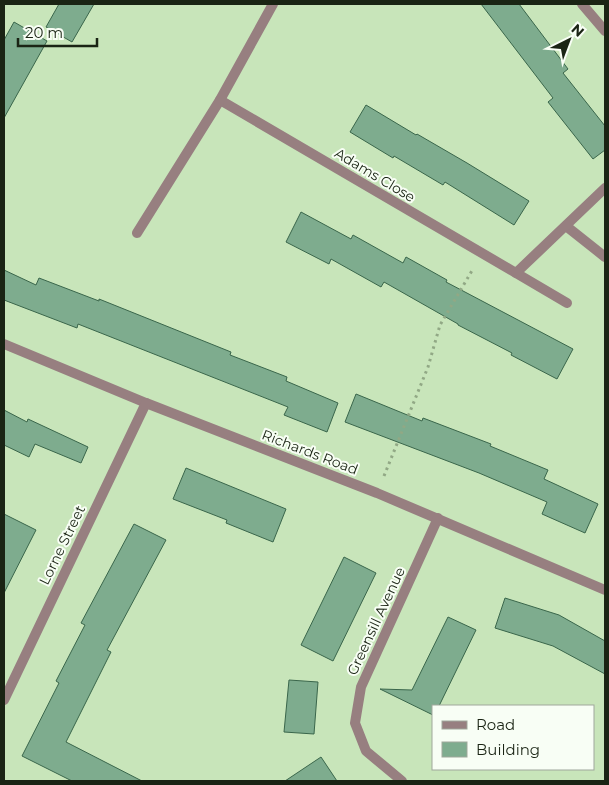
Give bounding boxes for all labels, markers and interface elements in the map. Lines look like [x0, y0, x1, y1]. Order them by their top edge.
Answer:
scale bar [18, 15, 96, 47]
north arrow [544, 15, 594, 65]
text: N [567, 20, 588, 41]
text: 20 m [25, 23, 63, 42]
street label: Adams Close [331, 144, 419, 206]
street label: Richards Road [259, 425, 361, 479]
street label: Lorne Street [35, 502, 89, 588]
street label: Greensill Avenue [343, 564, 409, 678]
legend [432, 705, 594, 770]
text: Road [476, 715, 515, 734]
text: Building [476, 740, 540, 759]

